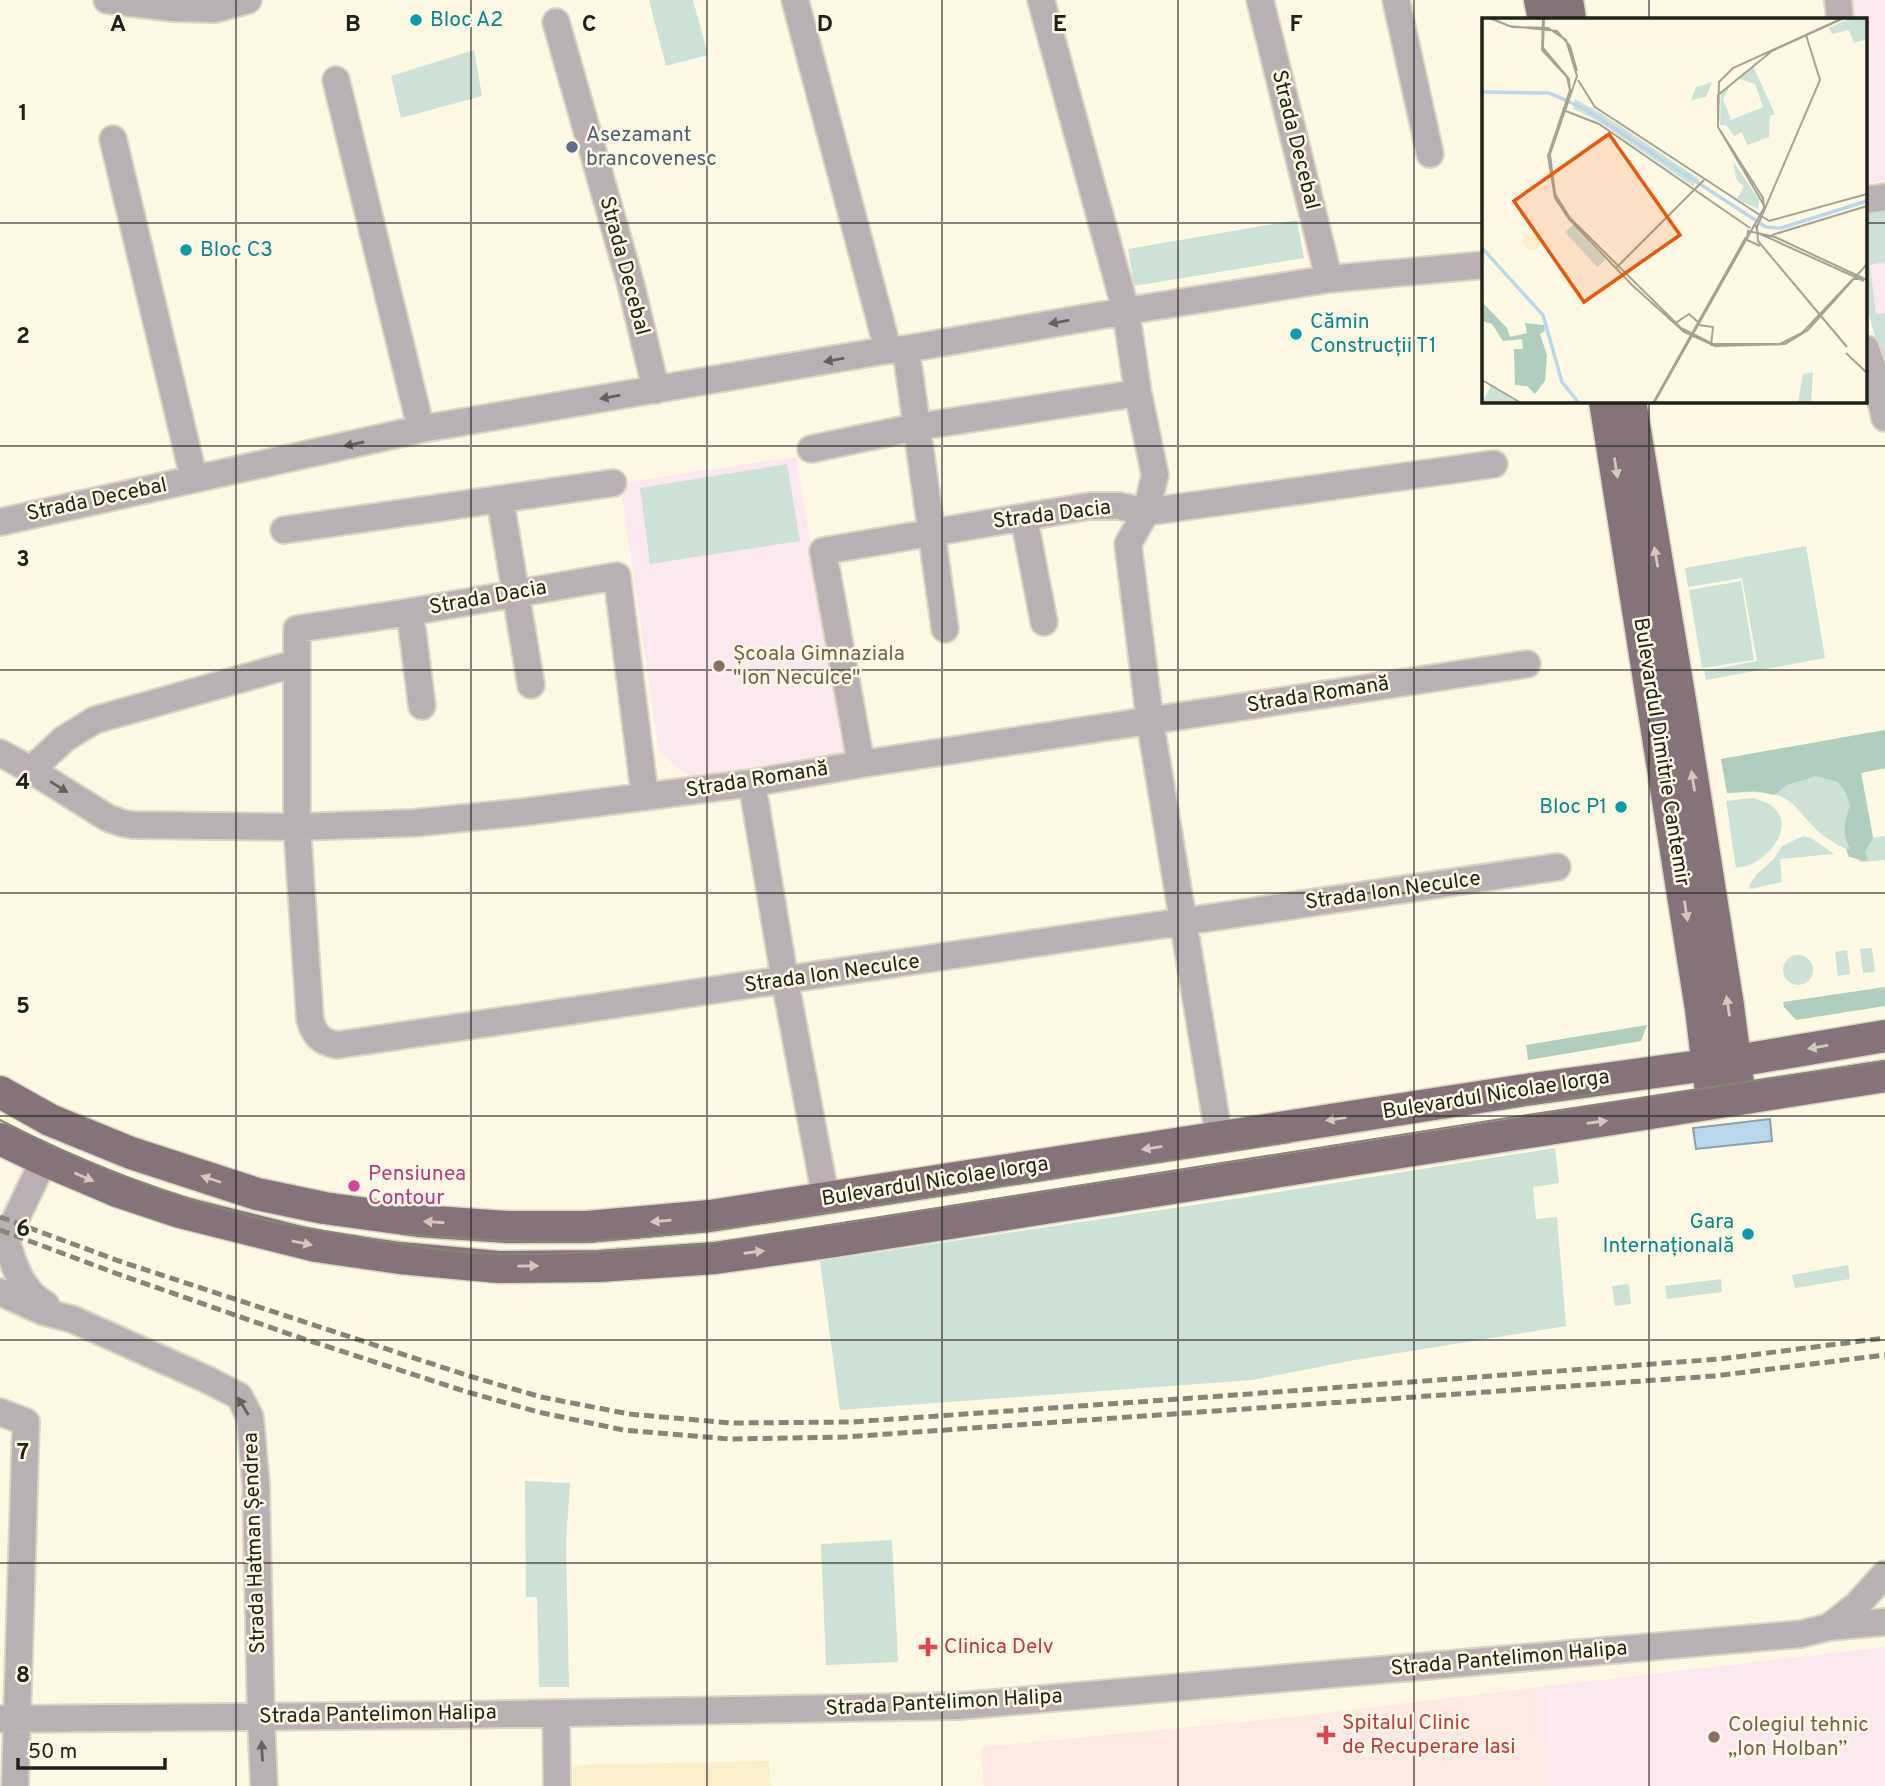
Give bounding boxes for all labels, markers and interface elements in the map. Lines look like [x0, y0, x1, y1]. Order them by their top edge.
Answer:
place label: Bloc A2 [430, 7, 503, 34]
text: A [110, 11, 126, 40]
text: B [345, 11, 361, 40]
text: C [582, 11, 596, 40]
text: D [817, 11, 833, 40]
text: E [1053, 11, 1067, 40]
text: F [1289, 11, 1303, 40]
marker: Bloc A2 [408, 12, 424, 28]
inset map [1482, 18, 1868, 402]
street label: Strada Decebal [1265, 67, 1325, 213]
text: 1 [18, 100, 28, 129]
place label: Asezamant brancovenesc [586, 122, 717, 173]
marker: Asezamant brancovenesc [564, 139, 580, 155]
street label: Strada Decebal [592, 194, 656, 338]
place label: Bloc C3 [200, 237, 273, 264]
marker: Bloc C3 [178, 242, 194, 258]
place label: Cămin Construcții T1 [1310, 309, 1437, 360]
one-way arrow [1048, 317, 1070, 328]
text: 2 [16, 323, 30, 352]
marker: Cămin Construcții T1 [1288, 326, 1304, 342]
one-way arrow [823, 355, 845, 366]
one-way arrow [599, 392, 621, 403]
one-way arrow [343, 438, 365, 449]
one-way arrow [1611, 457, 1622, 479]
street label: Strada Decebal [24, 472, 170, 528]
street label: Strada Dacia [992, 494, 1112, 536]
text: 3 [16, 546, 30, 575]
one-way arrow [1650, 546, 1661, 568]
street label: Strada Dacia [427, 574, 549, 622]
street label: Bulevardul Dimitrie Cantemir [1626, 616, 1696, 888]
place label: Școala Gimnaziala "Ion Neculce" [733, 641, 905, 692]
marker: Școala Gimnaziala "Ion Neculce" [711, 658, 727, 674]
street label: Strada Romană [1245, 670, 1391, 720]
street label: Strada Romană [684, 755, 830, 805]
text: 4 [16, 769, 30, 798]
one-way arrow [1687, 770, 1698, 792]
one-way arrow [50, 781, 69, 794]
place label: Bloc P1 [1539, 794, 1607, 821]
marker: Bloc P1 [1613, 799, 1629, 815]
street label: Strada Ion Neculce [1304, 865, 1482, 917]
one-way arrow [1681, 900, 1692, 922]
street label: Strada Ion Neculce [743, 948, 921, 1000]
text: 5 [16, 993, 30, 1022]
one-way arrow [1722, 995, 1733, 1017]
one-way arrow [1807, 1042, 1829, 1053]
street label: Bulevardul Nicolae Iorga [1381, 1064, 1611, 1126]
one-way arrow [1325, 1114, 1347, 1125]
one-way arrow [1586, 1116, 1608, 1127]
one-way arrow [1141, 1143, 1163, 1154]
street label: Bulevardul Nicolae Iorga [820, 1151, 1050, 1213]
place label: Pensiunea Contour [368, 1161, 466, 1212]
one-way arrow [74, 1172, 95, 1183]
one-way arrow [201, 1174, 222, 1184]
marker: Pensiunea Contour [346, 1178, 362, 1194]
place label: Gara Internațională [1603, 1209, 1734, 1260]
text: 6 [16, 1216, 30, 1245]
one-way arrow [423, 1216, 445, 1227]
one-way arrow [650, 1216, 672, 1227]
marker: Gara Internațională [1740, 1226, 1756, 1242]
one-way arrow [291, 1237, 313, 1248]
one-way arrow [744, 1247, 766, 1258]
one-way arrow [517, 1261, 539, 1272]
one-way arrow [237, 1396, 250, 1415]
street label: Strada Hatman Șendrea [238, 1432, 272, 1654]
text: 7 [17, 1439, 29, 1468]
place label: Clinica Delv [944, 1634, 1054, 1661]
street label: Strada Pantelimon Halipa [1390, 1635, 1628, 1683]
marker: Clinica Delv [918, 1637, 938, 1657]
text: 8 [16, 1662, 30, 1691]
street label: Strada Pantelimon Halipa [825, 1683, 1063, 1723]
street label: Strada Pantelimon Halipa [259, 1699, 497, 1731]
place label: Spitalul Clinic de Recuperare Iasi [1342, 1710, 1516, 1761]
place label: Colegiul tehnic „Ion Holban” [1728, 1712, 1869, 1763]
marker: Spitalul Clinic de Recuperare Iasi [1316, 1725, 1336, 1745]
scale bar [18, 1726, 164, 1770]
marker: Colegiul tehnic „Ion Holban” [1706, 1729, 1722, 1745]
text: 50 m [28, 1739, 77, 1766]
one-way arrow [257, 1740, 268, 1762]

